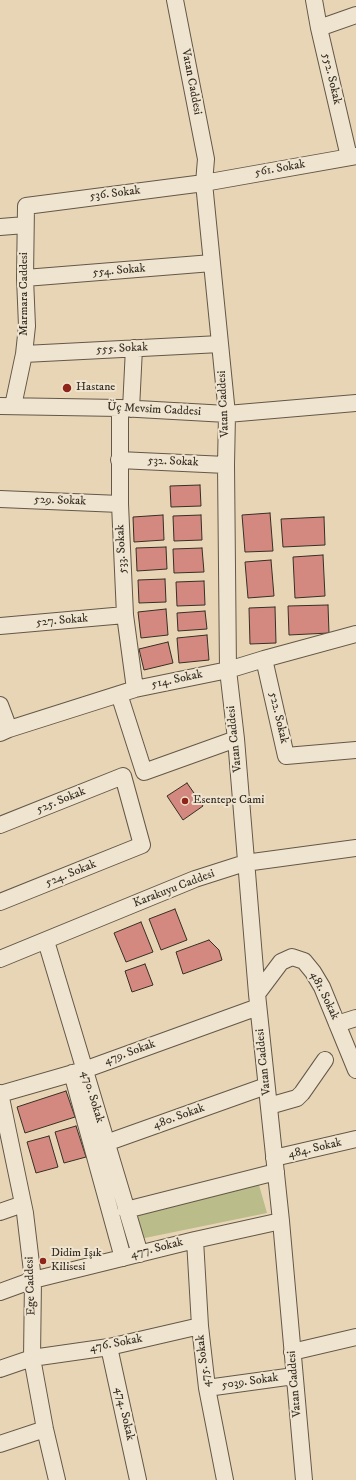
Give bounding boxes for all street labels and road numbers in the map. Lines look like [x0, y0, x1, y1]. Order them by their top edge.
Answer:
street label: Vatan Caddesi [178, 48, 204, 116]
street label: 552. Sokak [318, 52, 344, 106]
street label: 561. Sokak [254, 157, 306, 181]
street label: 536. Sokak [89, 184, 141, 204]
street label: Marmara Caddesi [18, 252, 32, 336]
street label: 554. Sokak [92, 262, 146, 280]
street label: 555. Sokak [96, 340, 148, 358]
street label: Vatan Caddesi [215, 370, 233, 438]
street label: Üç Mevsim Caddesi [107, 400, 201, 420]
street label: 532. Sokak [147, 454, 199, 470]
street label: 529. Sokak [34, 493, 86, 509]
street label: 533. Sokak [114, 524, 130, 574]
street label: 527. Sokak [35, 612, 89, 630]
street label: 514. Sokak [150, 668, 204, 692]
street label: 522. Sokak [265, 691, 291, 745]
street label: Vatan Caddesi [224, 705, 246, 773]
street label: 525. Sokak [34, 785, 88, 817]
street label: 524. Sokak [43, 857, 99, 891]
street label: Karakuyu Caddesi [131, 867, 217, 911]
street label: 481. Sokak [306, 970, 342, 1022]
street label: Vatan Caddesi [253, 1028, 275, 1096]
street label: 479. Sokak [102, 1037, 158, 1069]
street label: 470. Sokak [77, 1069, 107, 1125]
street label: 480. Sokak [151, 1101, 207, 1133]
street label: 484. Sokak [287, 1136, 343, 1162]
street label: 477. Sokak [129, 1236, 185, 1262]
street label: Ege Caddesi [23, 1256, 39, 1316]
street label: 476. Sokak [88, 1332, 144, 1356]
street label: 475. Sokak [194, 1334, 214, 1388]
street label: Vatan Caddesi [285, 1350, 305, 1418]
street label: 5039. Sokak [221, 1371, 279, 1393]
street label: 474. Sokak [111, 1386, 137, 1442]

